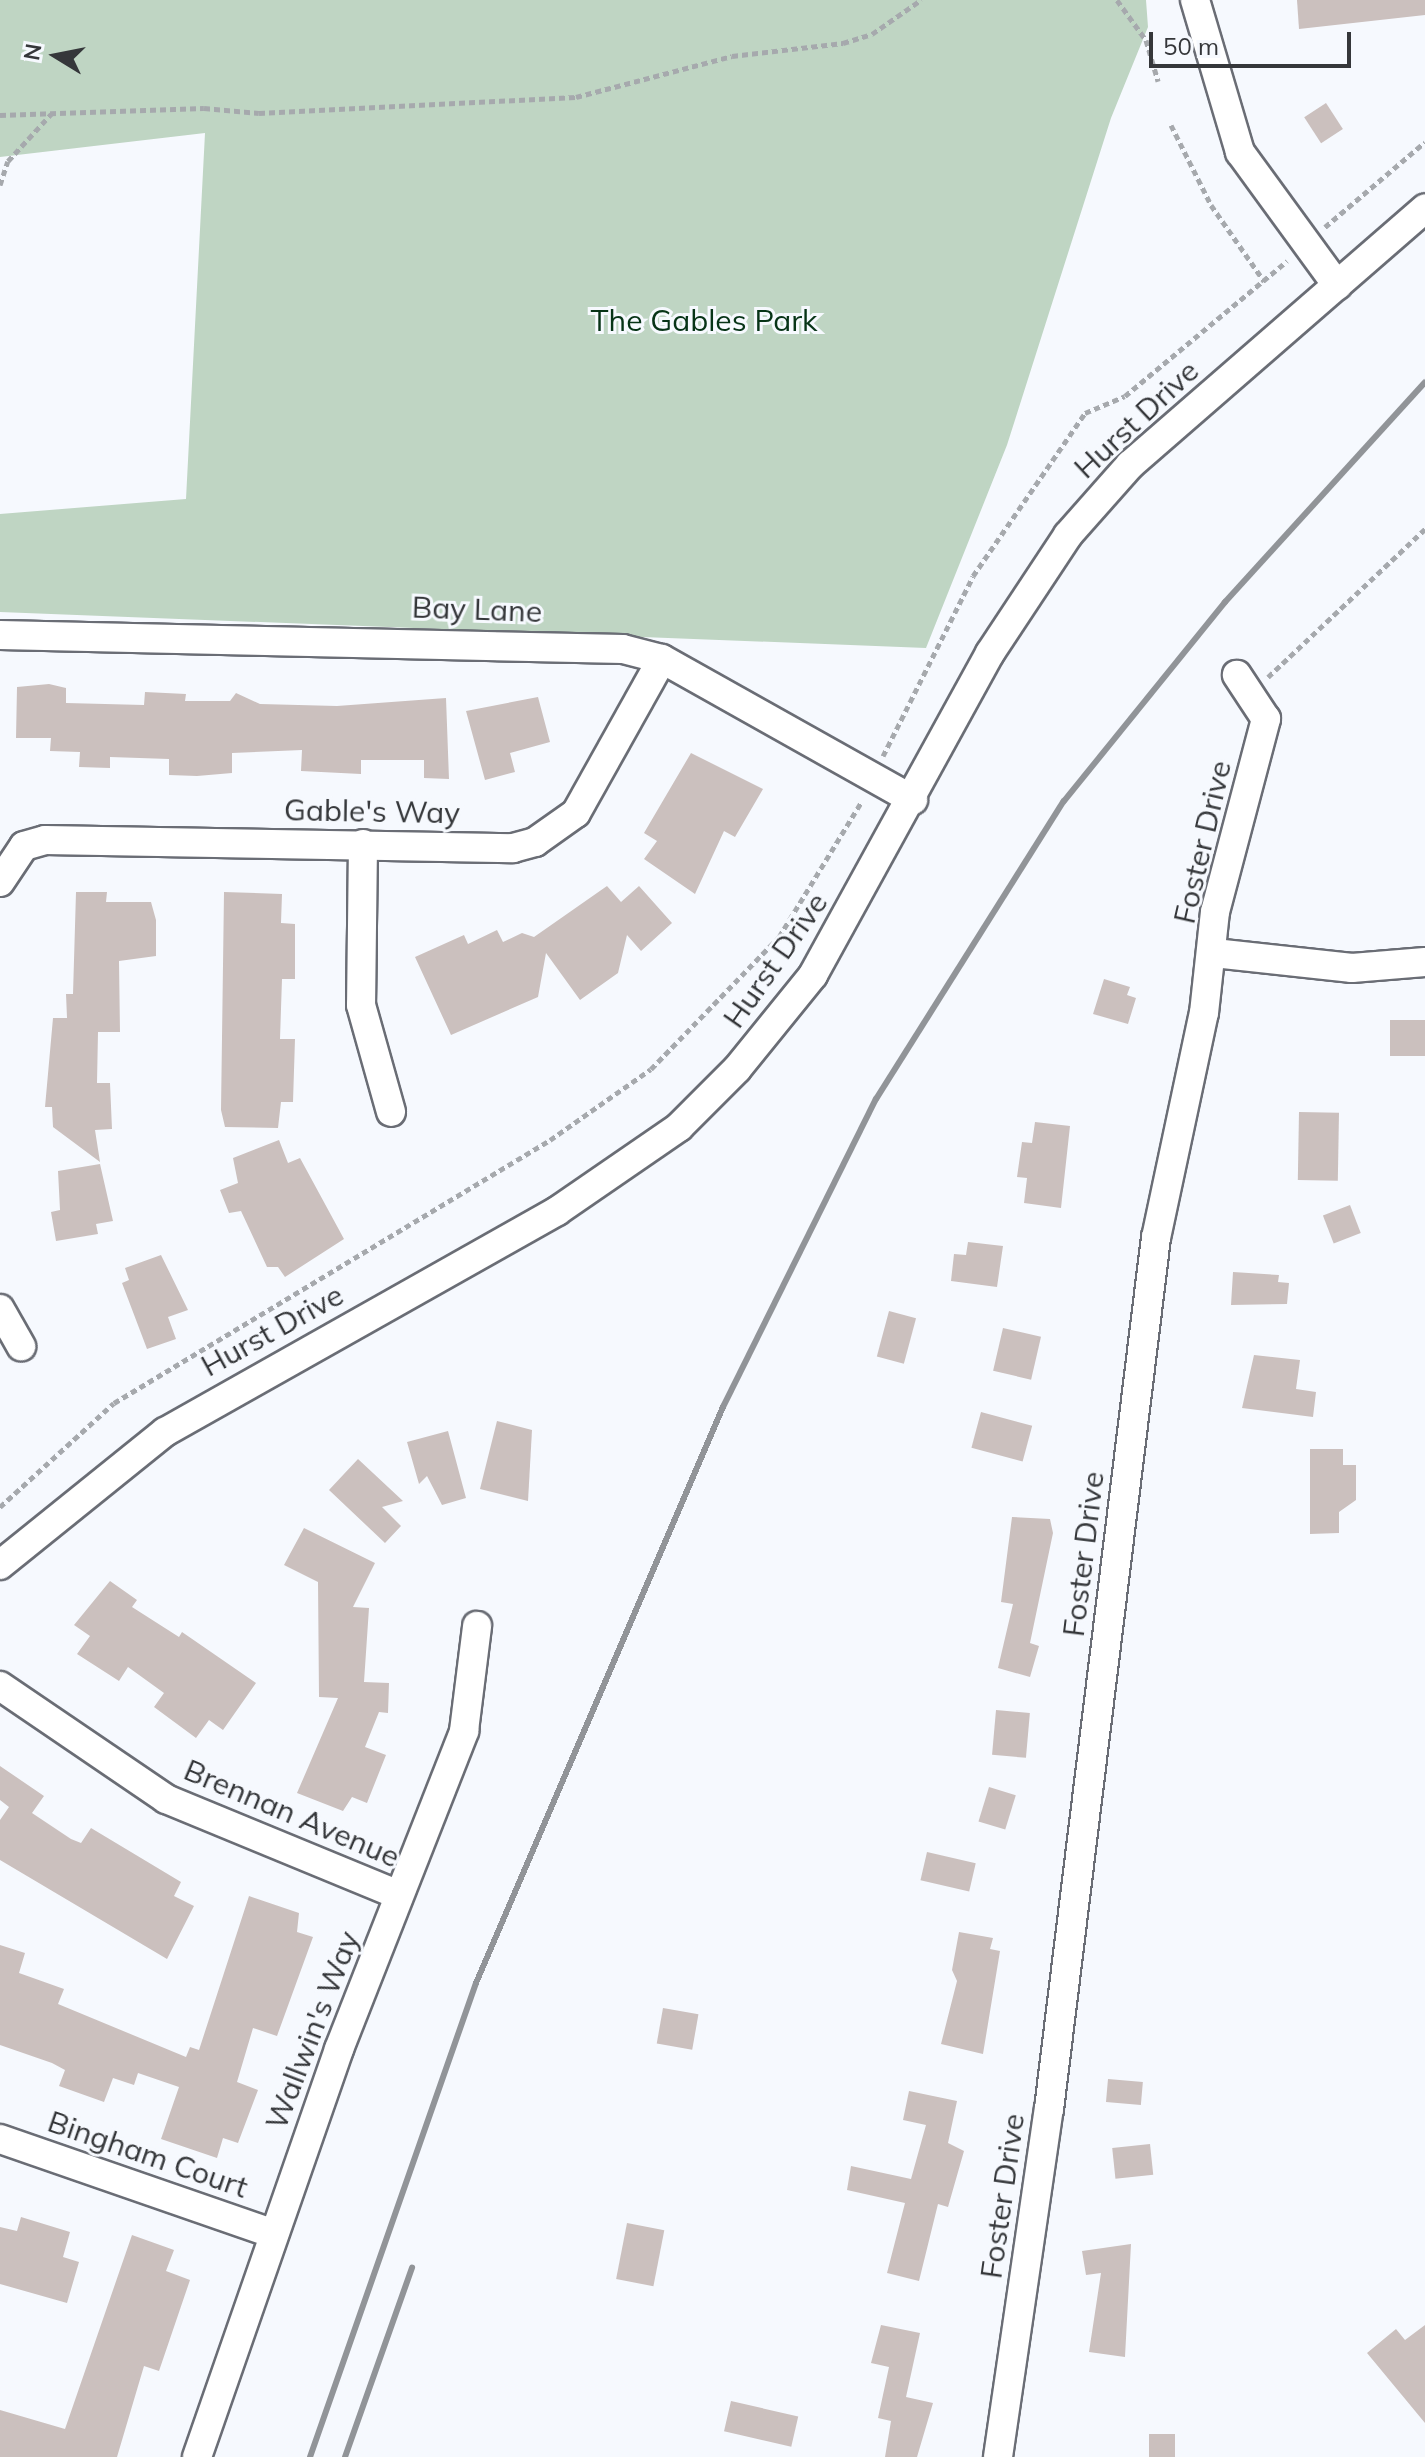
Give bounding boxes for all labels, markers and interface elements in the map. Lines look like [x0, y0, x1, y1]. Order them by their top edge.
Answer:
north arrow [16, 16, 96, 96]
scale bar [1153, 16, 1355, 66]
text: 50 m [1163, 31, 1219, 61]
text: N [17, 41, 48, 62]
park label: The Gables Park [590, 302, 818, 338]
street label: Hurst Drive [1066, 352, 1206, 486]
street label: Bay Lane [411, 589, 543, 629]
street label: Foster Drive [1166, 757, 1238, 927]
street label: Gable's Way [284, 791, 460, 831]
street label: Hurst Drive [715, 886, 835, 1034]
street label: Hurst Drive [195, 1276, 349, 1384]
street label: Foster Drive [1055, 1469, 1111, 1639]
street label: Brennan Avenue [179, 1751, 405, 1875]
street label: Wallwin's Way [258, 1926, 366, 2134]
street label: Bingham Court [43, 2103, 253, 2205]
street label: Foster Drive [973, 2111, 1031, 2281]

